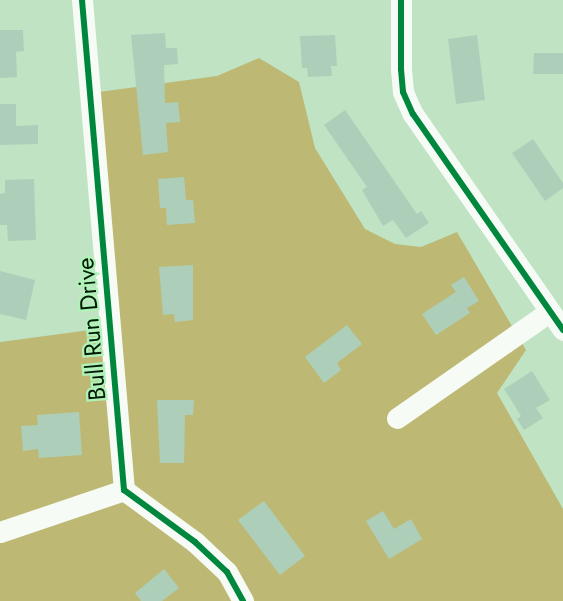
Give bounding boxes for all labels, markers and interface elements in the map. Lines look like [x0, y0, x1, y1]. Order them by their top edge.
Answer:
street label: Bull Run Drive [70, 256, 112, 402]

